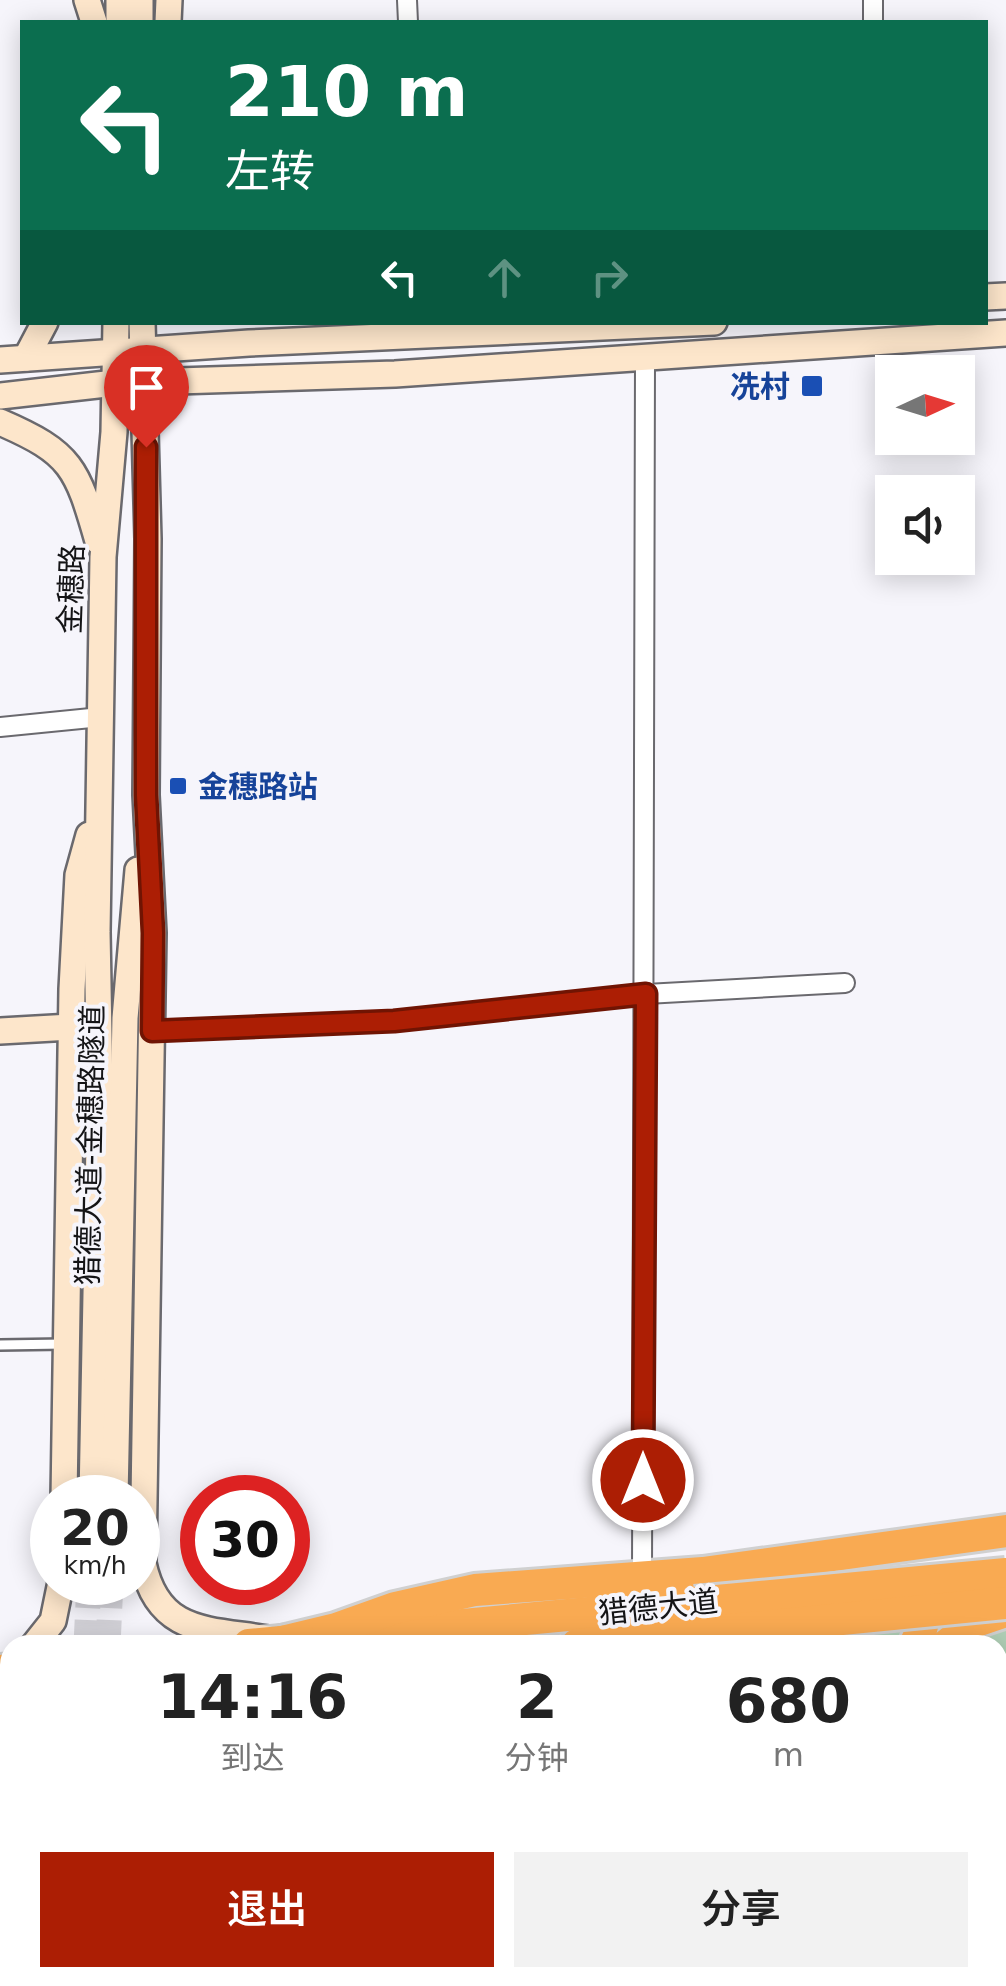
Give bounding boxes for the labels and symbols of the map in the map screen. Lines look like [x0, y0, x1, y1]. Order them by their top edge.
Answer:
pin [104, 345, 189, 448]
north arrow [875, 355, 975, 455]
place label: 冼村 [730, 369, 790, 404]
marker: 冼村 [799, 373, 825, 399]
street label: 金穗路 [52, 543, 90, 635]
place label: 金穗路站 [198, 769, 318, 804]
marker: 金穗路站 [167, 775, 189, 797]
street label: 猎德大道-金穗路隧道 [70, 1004, 110, 1286]
position arrow [591, 1428, 695, 1532]
speed limit sign: 30 [180, 1475, 310, 1605]
street label: 猎德大道 [596, 1583, 720, 1631]

